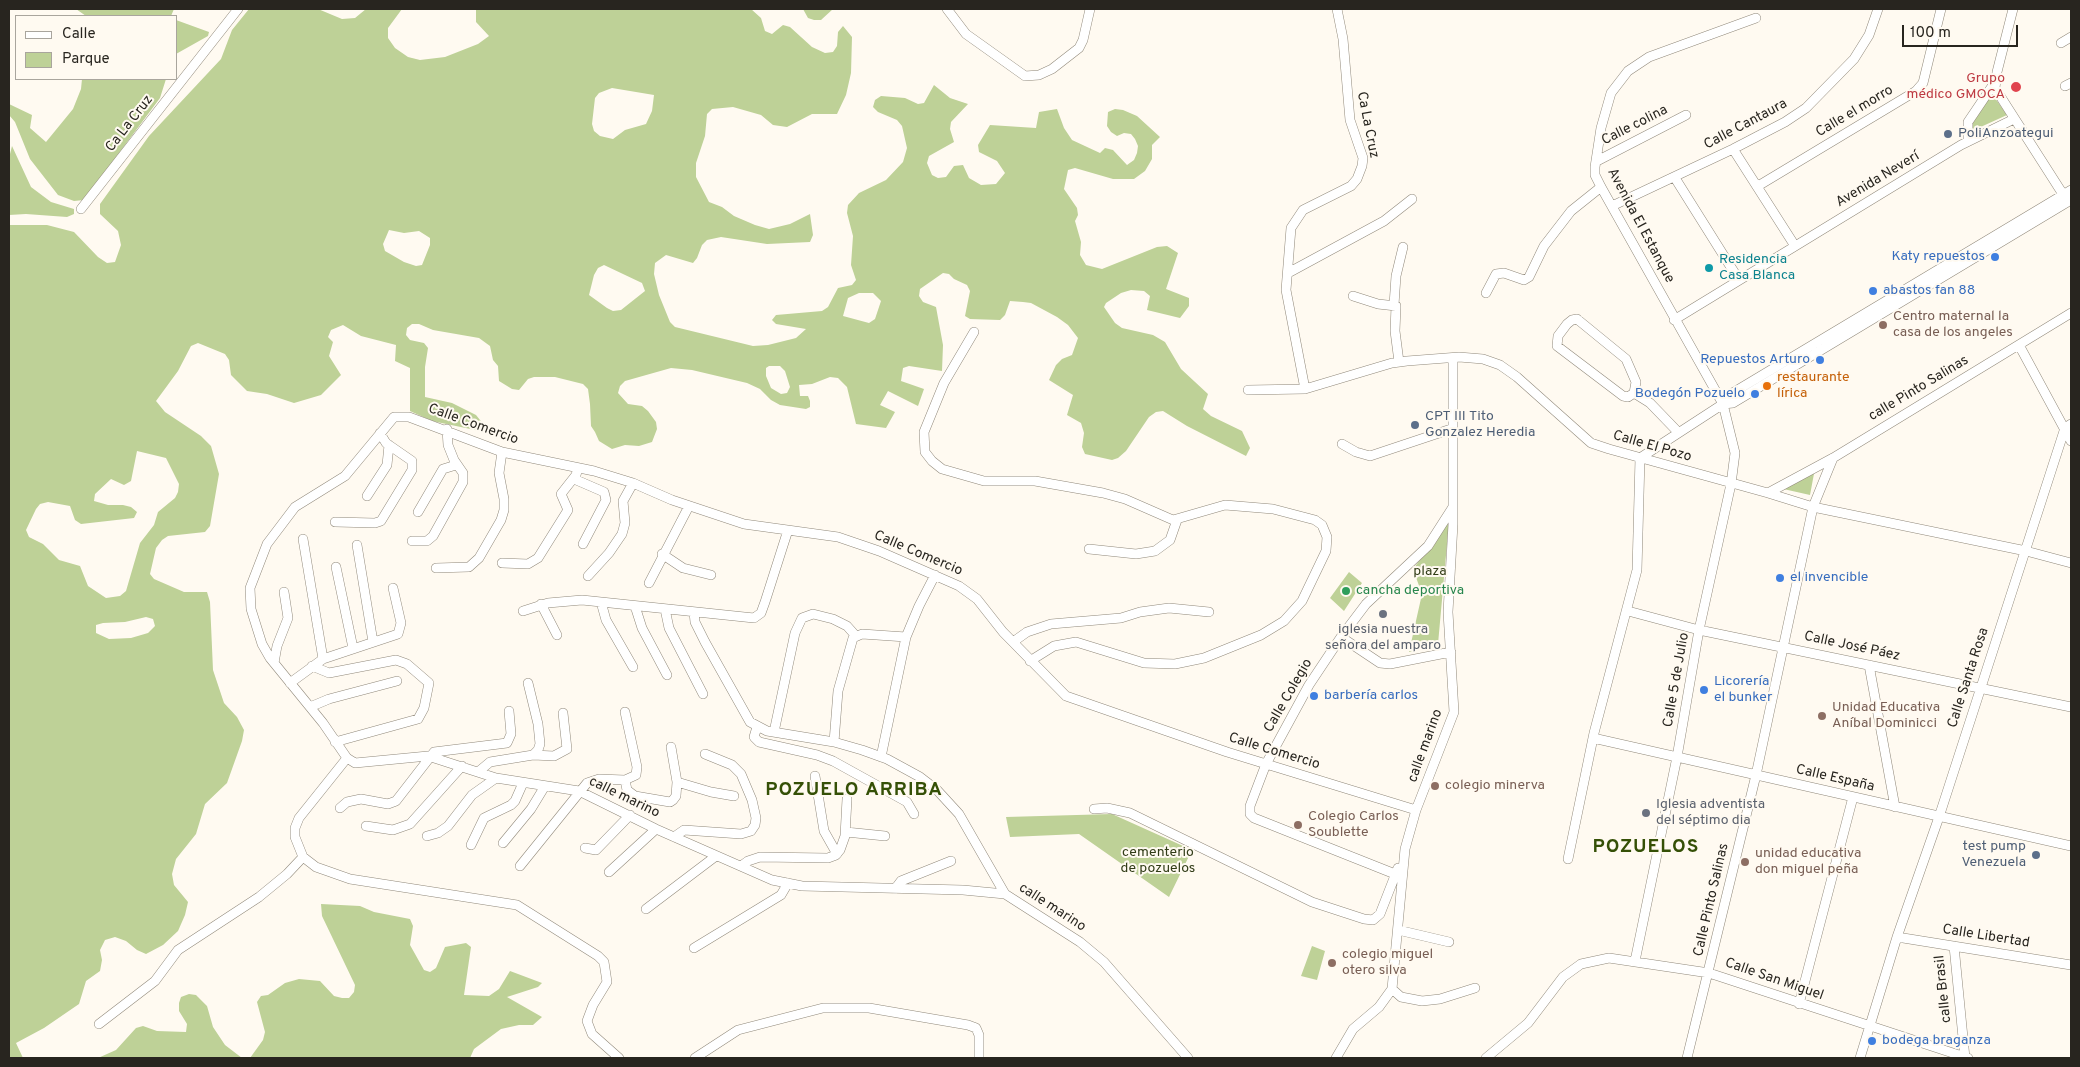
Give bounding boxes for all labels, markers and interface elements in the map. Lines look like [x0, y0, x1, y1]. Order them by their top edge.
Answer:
legend [15, 15, 178, 80]
scale bar [1905, 15, 2021, 47]
text: 100 m [1910, 24, 1951, 43]
text: Calle [62, 25, 96, 44]
text: Parque [62, 50, 110, 69]
place label: Grupo médico GMOCA [1906, 71, 2005, 104]
marker: Grupo médico GMOCA [2009, 80, 2023, 94]
street label: Calle el morro [1813, 82, 1897, 142]
street label: Ca La Cruz [1352, 90, 1382, 160]
street label: Ca La Cruz [103, 92, 157, 156]
street label: Calle Cantaura [1701, 96, 1791, 154]
street label: Calle colina [1599, 102, 1671, 150]
place label: PoliAnzoategui [1958, 126, 2054, 142]
marker: PoliAnzoategui [1942, 128, 1954, 140]
street label: Avenida Neverí [1833, 148, 1923, 212]
street label: Avenida El Estanque [1603, 166, 1677, 286]
place label: Katy repuestos [1891, 249, 1985, 265]
marker: Katy repuestos [1989, 251, 2001, 263]
place label: Residencia Casa Blanca [1719, 252, 1795, 284]
marker: Residencia Casa Blanca [1703, 262, 1715, 274]
place label: abastos fan 88 [1883, 283, 1975, 299]
marker: abastos fan 88 [1867, 285, 1879, 297]
place label: Centro maternal la casa de los angeles [1893, 309, 2013, 342]
marker: Centro maternal la casa de los angeles [1877, 319, 1889, 331]
place label: Repuestos Arturo [1700, 352, 1810, 368]
street label: calle Pinto Salinas [1866, 353, 1972, 425]
marker: Repuestos Arturo [1814, 354, 1826, 366]
place label: restaurante lírica [1777, 370, 1849, 402]
marker: restaurante lírica [1761, 380, 1773, 392]
place label: Bodegón Pozuelo [1635, 386, 1745, 402]
marker: Bodegón Pozuelo [1749, 388, 1761, 400]
street label: Calle Comercio [426, 401, 520, 449]
place label: CPT III Tito Gonzalez Heredia [1425, 409, 1535, 442]
marker: CPT III Tito Gonzalez Heredia [1409, 419, 1421, 431]
street label: Calle El Pozo [1611, 428, 1693, 466]
street label: Calle Comercio [871, 528, 965, 580]
park label: plaza [1413, 564, 1447, 580]
place label: el invencible [1790, 570, 1868, 586]
marker: el invencible [1774, 572, 1786, 584]
place label: cancha deportiva [1356, 583, 1464, 599]
marker: cancha deportiva [1340, 585, 1352, 597]
marker: iglesia nuestra señora del amparo [1377, 608, 1389, 620]
place label: iglesia nuestra señora del amparo [1325, 622, 1441, 654]
street label: Calle Santa Rosa [1945, 626, 1993, 730]
street label: Calle José Páez [1802, 629, 1902, 665]
street label: Calle 5 de Julio [1660, 631, 1694, 729]
street label: Calle Colegio [1261, 656, 1317, 736]
place label: Licorería el bunker [1714, 674, 1772, 706]
marker: Licorería el bunker [1698, 684, 1710, 696]
place label: barbería carlos [1324, 688, 1418, 704]
marker: barbería carlos [1308, 690, 1320, 702]
place label: Unidad Educativa Aníbal Dominicci [1832, 700, 1940, 732]
street label: calle marino [1405, 707, 1447, 785]
marker: Unidad Educativa Aníbal Dominicci [1816, 710, 1828, 722]
street label: Calle Comercio [1226, 730, 1322, 774]
street label: Calle España [1794, 762, 1876, 796]
street label: calle marino [586, 774, 662, 822]
place label: colegio minerva [1445, 778, 1545, 794]
district label: POZUELO ARRIBA [763, 780, 945, 802]
marker: colegio minerva [1429, 780, 1441, 792]
place label: Iglesia adventista del séptimo dia [1656, 797, 1765, 830]
marker: Iglesia adventista del séptimo dia [1640, 807, 1652, 819]
place label: Colegio Carlos Soublette [1308, 809, 1399, 842]
marker: Colegio Carlos Soublette [1292, 819, 1304, 831]
district label: POZUELOS [1592, 837, 1700, 859]
place label: test pump Venezuela [1962, 839, 2026, 872]
street label: Calle Pinto Salinas [1691, 842, 1733, 958]
park label: cementerio de pozuelos [1121, 845, 1195, 878]
place label: unidad educativa don miguel peña [1755, 846, 1861, 879]
marker: test pump Venezuela [2030, 849, 2042, 861]
marker: unidad educativa don miguel peña [1739, 856, 1751, 868]
street label: calle marino [1015, 880, 1089, 936]
street label: Calle Libertad [1941, 922, 2031, 952]
place label: colegio miguel otero silva [1342, 947, 1433, 980]
street label: calle Brasil [1932, 954, 1956, 1024]
street label: Calle San Miguel [1722, 955, 1826, 1005]
marker: colegio miguel otero silva [1326, 957, 1338, 969]
place label: bodega braganza [1882, 1033, 1991, 1049]
marker: bodega braganza [1866, 1035, 1878, 1047]

